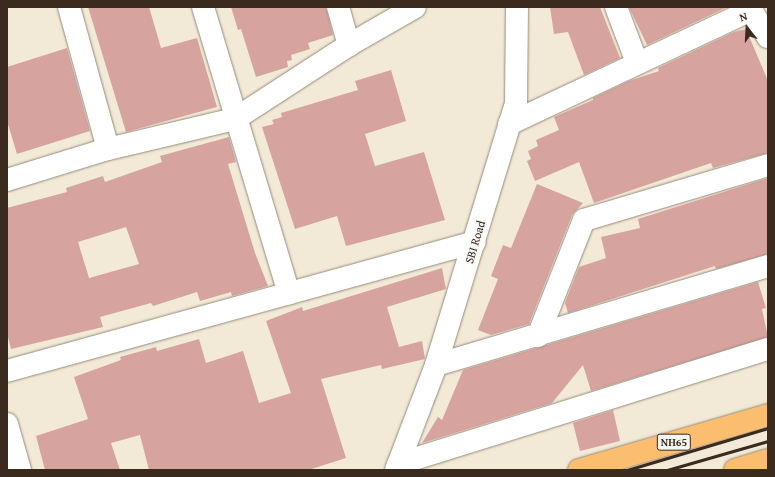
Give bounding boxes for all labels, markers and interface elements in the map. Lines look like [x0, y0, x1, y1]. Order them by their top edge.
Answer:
north arrow [727, 8, 767, 48]
text: N [737, 8, 749, 25]
street label: SBI Road [462, 219, 488, 265]
road number: NH65 [656, 433, 692, 451]

